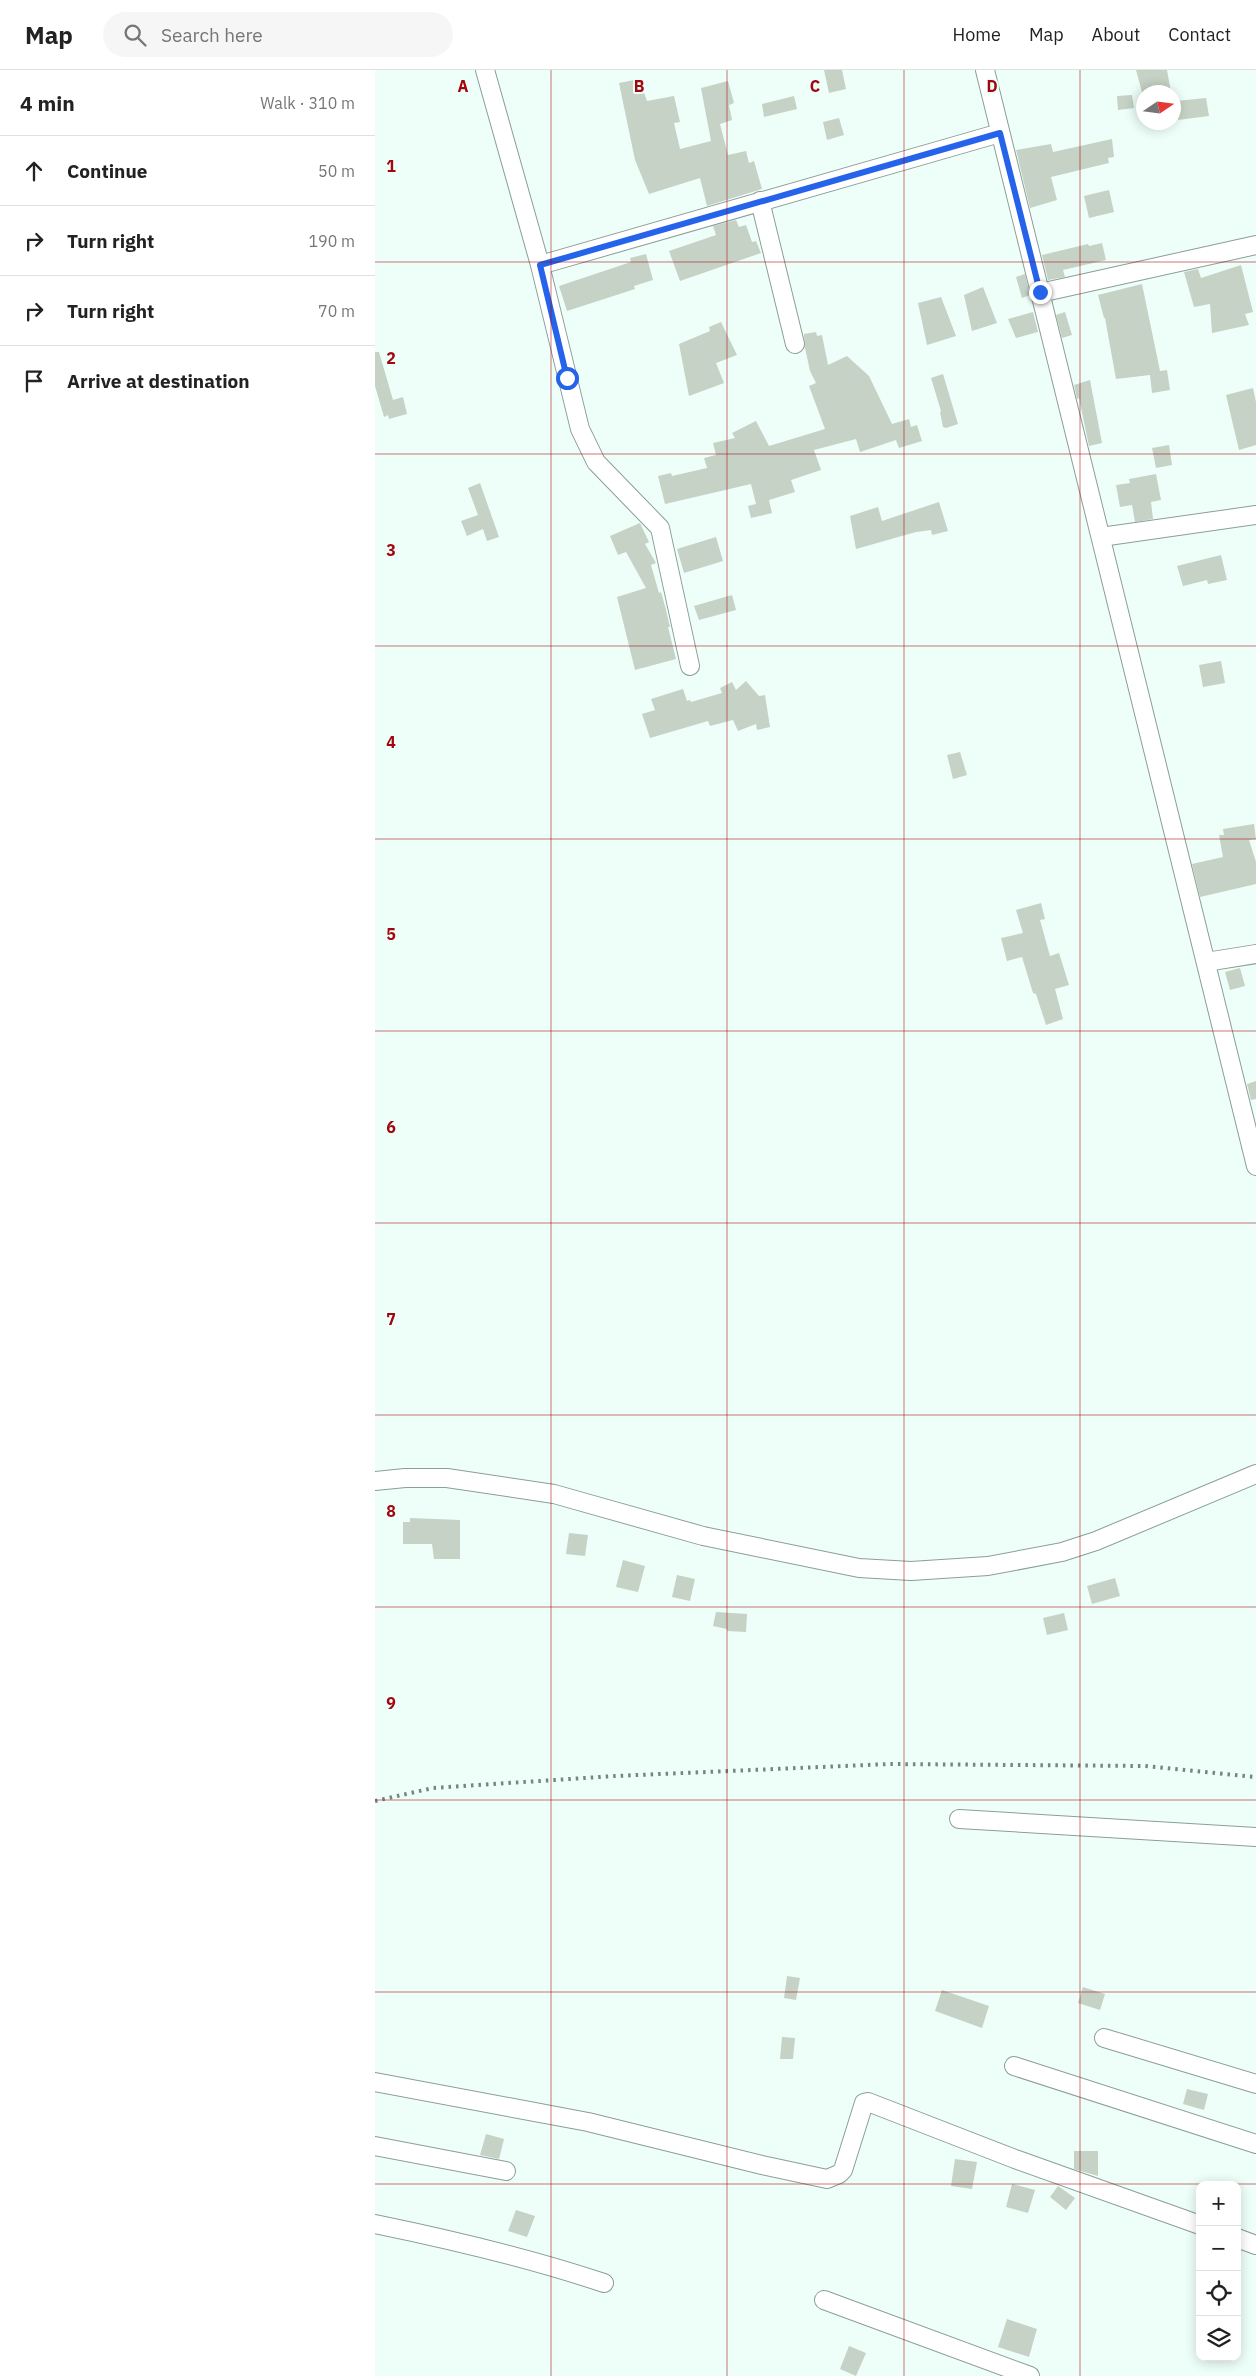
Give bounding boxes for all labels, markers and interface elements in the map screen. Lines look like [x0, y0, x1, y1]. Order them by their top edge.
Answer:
search box [103, 12, 453, 57]
text: Map [25, 19, 73, 51]
icon: search [121, 21, 149, 49]
text: Search here [161, 23, 263, 47]
text: Home [953, 23, 1001, 46]
text: Map [1029, 23, 1064, 46]
text: About [1092, 23, 1140, 46]
text: Contact [1168, 23, 1231, 46]
text: A [458, 76, 469, 96]
text: B [634, 76, 645, 96]
text: C [810, 76, 820, 96]
text: D [986, 76, 998, 96]
north arrow [1136, 85, 1181, 130]
text: 4 min [20, 89, 75, 117]
text: Walk · 310 m [260, 93, 355, 113]
text: 1 [386, 156, 396, 176]
icon: ahead [20, 157, 48, 185]
text: Continue [67, 159, 147, 183]
text: 50 m [318, 161, 355, 181]
icon: right [20, 227, 48, 255]
text: Turn right [67, 229, 154, 253]
text: 190 m [308, 231, 355, 251]
route end [1029, 281, 1052, 304]
icon: right [20, 297, 48, 325]
text: Turn right [67, 299, 154, 323]
text: 70 m [318, 301, 355, 321]
text: 2 [386, 348, 396, 368]
icon: arrive [20, 367, 48, 395]
route start [556, 367, 579, 390]
text: Arrive at destination [67, 369, 250, 393]
text: 3 [386, 540, 396, 560]
text: 4 [386, 732, 396, 752]
text: 5 [386, 924, 396, 944]
text: 6 [386, 1117, 396, 1137]
text: 7 [386, 1309, 396, 1329]
text: 8 [386, 1501, 396, 1521]
text: 9 [386, 1693, 396, 1713]
map controls [1196, 2181, 1241, 2361]
button: + [1196, 2181, 1241, 2226]
button: − [1196, 2226, 1241, 2271]
button: locate [1196, 2271, 1241, 2316]
button: layers [1196, 2316, 1241, 2361]

